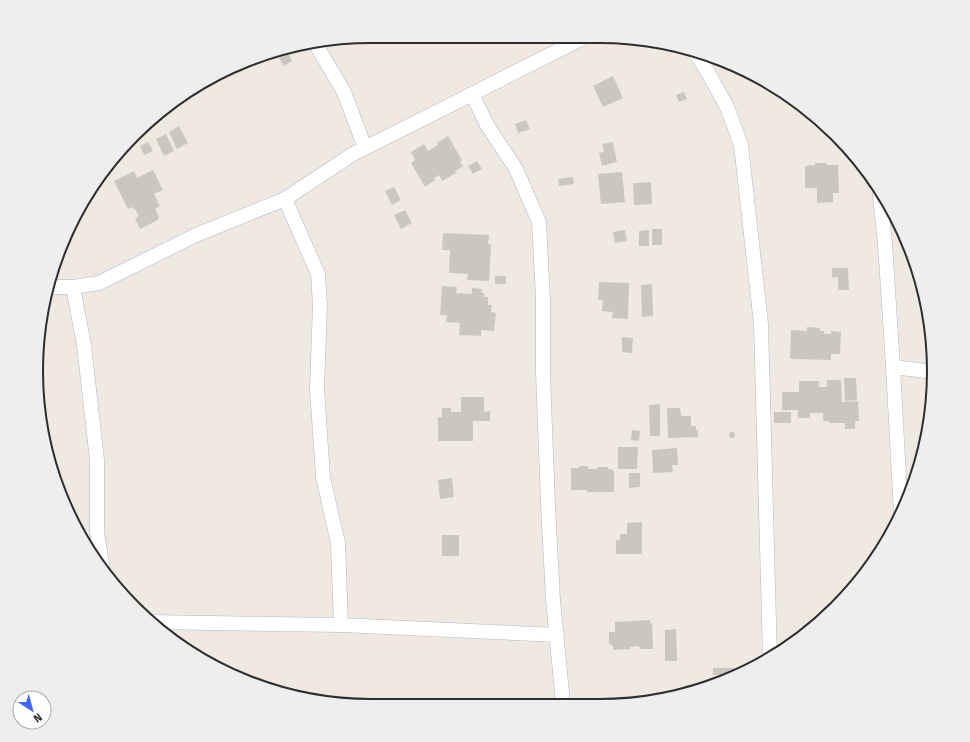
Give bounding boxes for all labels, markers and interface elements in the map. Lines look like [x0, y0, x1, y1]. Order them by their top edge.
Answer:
north arrow [12, 690, 52, 730]
text: N [31, 710, 44, 725]

